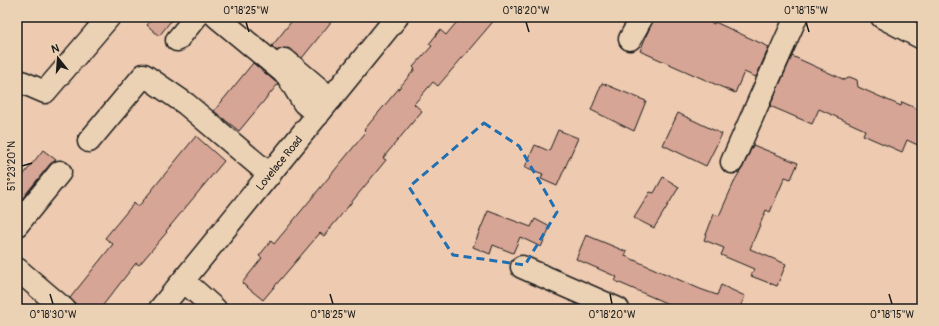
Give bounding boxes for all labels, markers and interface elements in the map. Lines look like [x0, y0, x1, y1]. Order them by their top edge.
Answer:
text: 0°18'25"W [223, 5, 269, 17]
text: 0°18'20"W [502, 5, 550, 17]
text: 0°18'15"W [784, 5, 828, 17]
north arrow [38, 38, 78, 78]
text: N [50, 41, 61, 56]
street label: Lovelace Road [253, 133, 305, 193]
text: 51°23'20"N [6, 141, 18, 191]
text: 0°18'30"W [29, 309, 77, 321]
text: 0°18'25"W [310, 309, 356, 321]
text: 0°18'20"W [588, 309, 636, 321]
text: 0°18'15"W [870, 309, 914, 321]

